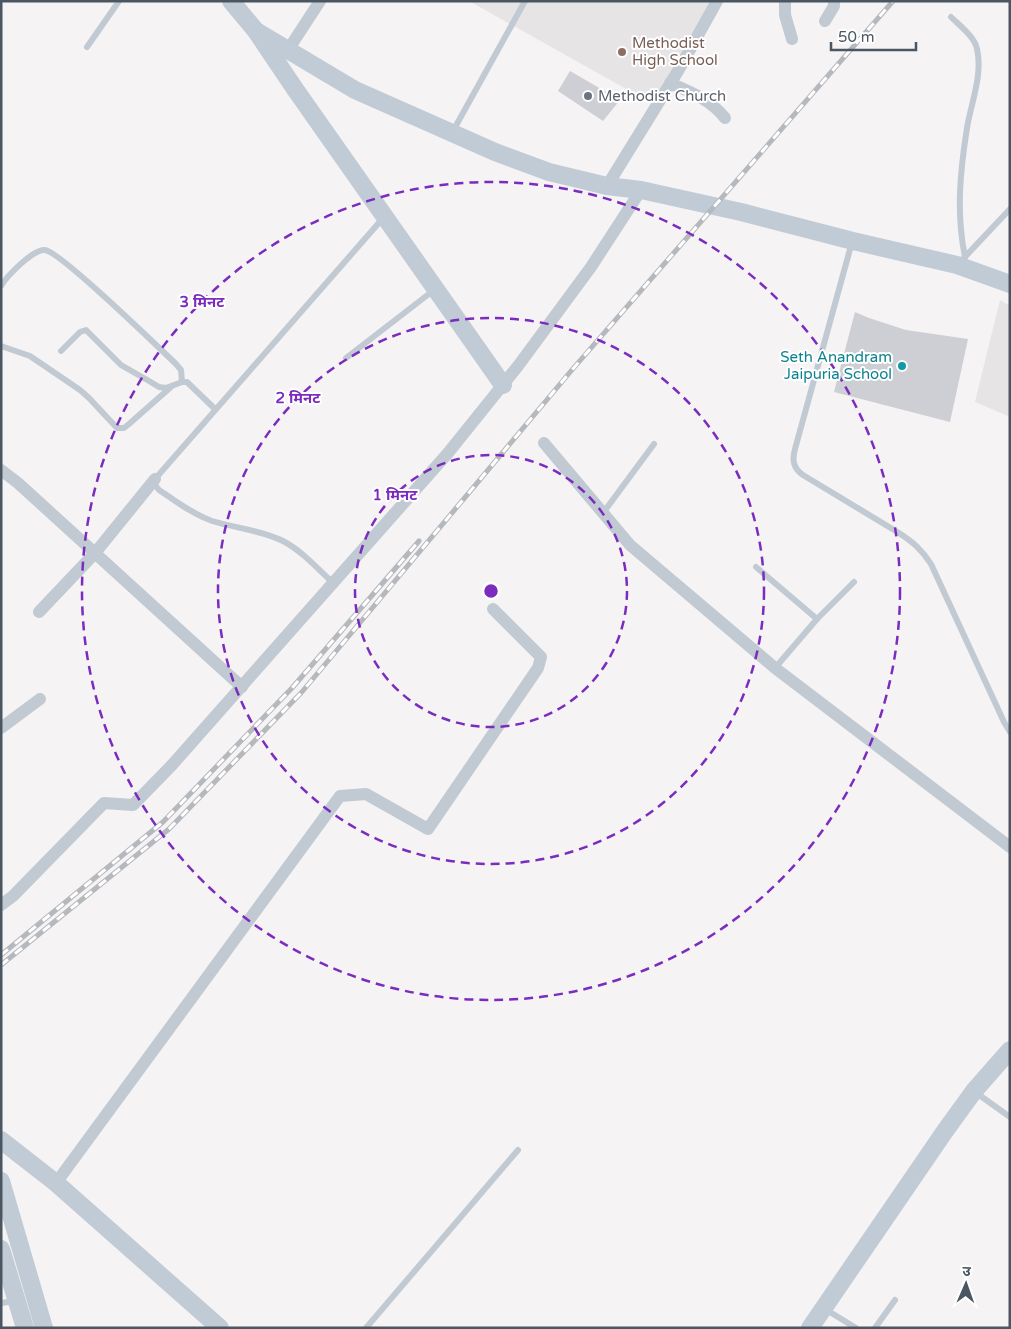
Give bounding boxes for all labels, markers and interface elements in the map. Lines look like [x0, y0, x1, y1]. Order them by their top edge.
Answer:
scale bar [831, 20, 916, 52]
text: 50 m [838, 28, 875, 46]
place label: Methodist High School [632, 34, 718, 69]
marker: Methodist High School [616, 46, 628, 58]
place label: Methodist Church [598, 87, 726, 105]
marker: Methodist Church [582, 90, 594, 102]
text: 3 मिनट [180, 293, 225, 311]
place label: Seth Anandram Jaipuria School [780, 348, 892, 383]
marker: Seth Anandram Jaipuria School [896, 360, 908, 372]
text: 2 मिनट [276, 389, 321, 407]
text: 1 मिनट [373, 486, 418, 504]
centre of rings [482, 582, 500, 600]
north arrow [941, 1259, 991, 1309]
text: उ [962, 1263, 972, 1280]

